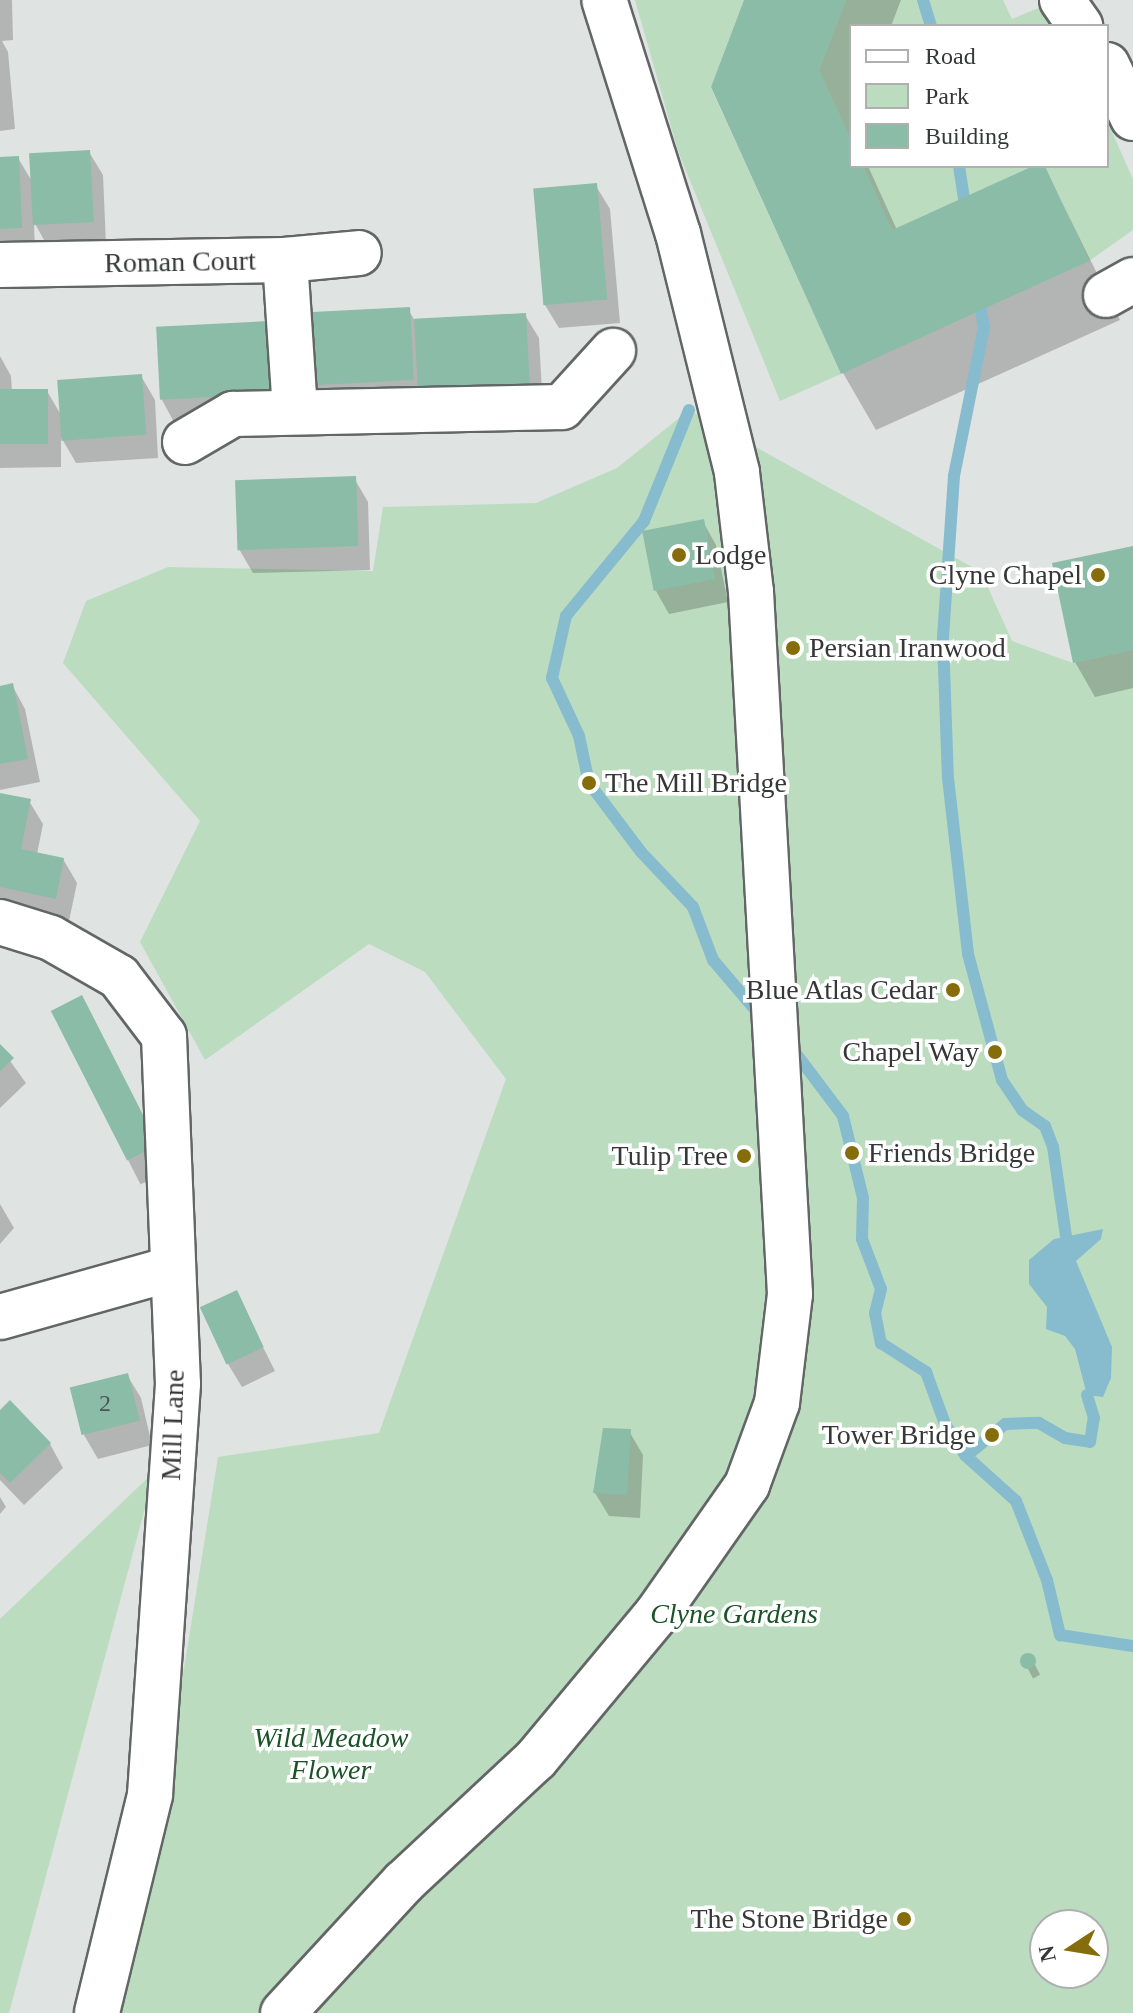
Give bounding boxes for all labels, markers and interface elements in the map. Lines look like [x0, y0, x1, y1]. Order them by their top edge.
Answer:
legend [849, 24, 1109, 168]
text: Road [925, 43, 976, 69]
text: Park [925, 83, 969, 109]
text: Building [925, 123, 1009, 149]
street label: Roman Court [104, 244, 256, 280]
place label: Lodge [695, 538, 767, 572]
marker: Lodge [670, 546, 688, 564]
place label: Clyne Chapel [929, 558, 1082, 592]
marker: Clyne Chapel [1089, 566, 1107, 584]
place label: Persian Iranwood [809, 631, 1006, 665]
marker: Persian Iranwood [784, 639, 802, 657]
place label: The Mill Bridge [605, 766, 787, 800]
marker: The Mill Bridge [580, 774, 598, 792]
place label: Blue Atlas Cedar [744, 973, 937, 1007]
marker: Blue Atlas Cedar [944, 981, 962, 999]
place label: Chapel Way [842, 1035, 979, 1069]
marker: Chapel Way [986, 1043, 1004, 1061]
place label: Friends Bridge [868, 1136, 1035, 1170]
place label: Tulip Tree [611, 1139, 728, 1173]
marker: Friends Bridge [843, 1144, 861, 1162]
marker: Tulip Tree [735, 1147, 753, 1165]
street label: Mill Lane [154, 1369, 192, 1481]
house number: 2 [99, 1390, 111, 1418]
place label: Tower Bridge [822, 1418, 976, 1452]
marker: Tower Bridge [983, 1426, 1001, 1444]
park label: Clyne Gardens [650, 1597, 818, 1631]
park label: Wild Meadow Flower [254, 1721, 408, 1787]
place label: The Stone Bridge [690, 1902, 888, 1936]
north arrow [1029, 1909, 1109, 1989]
marker: The Stone Bridge [895, 1910, 913, 1928]
text: N [1033, 1943, 1061, 1964]

